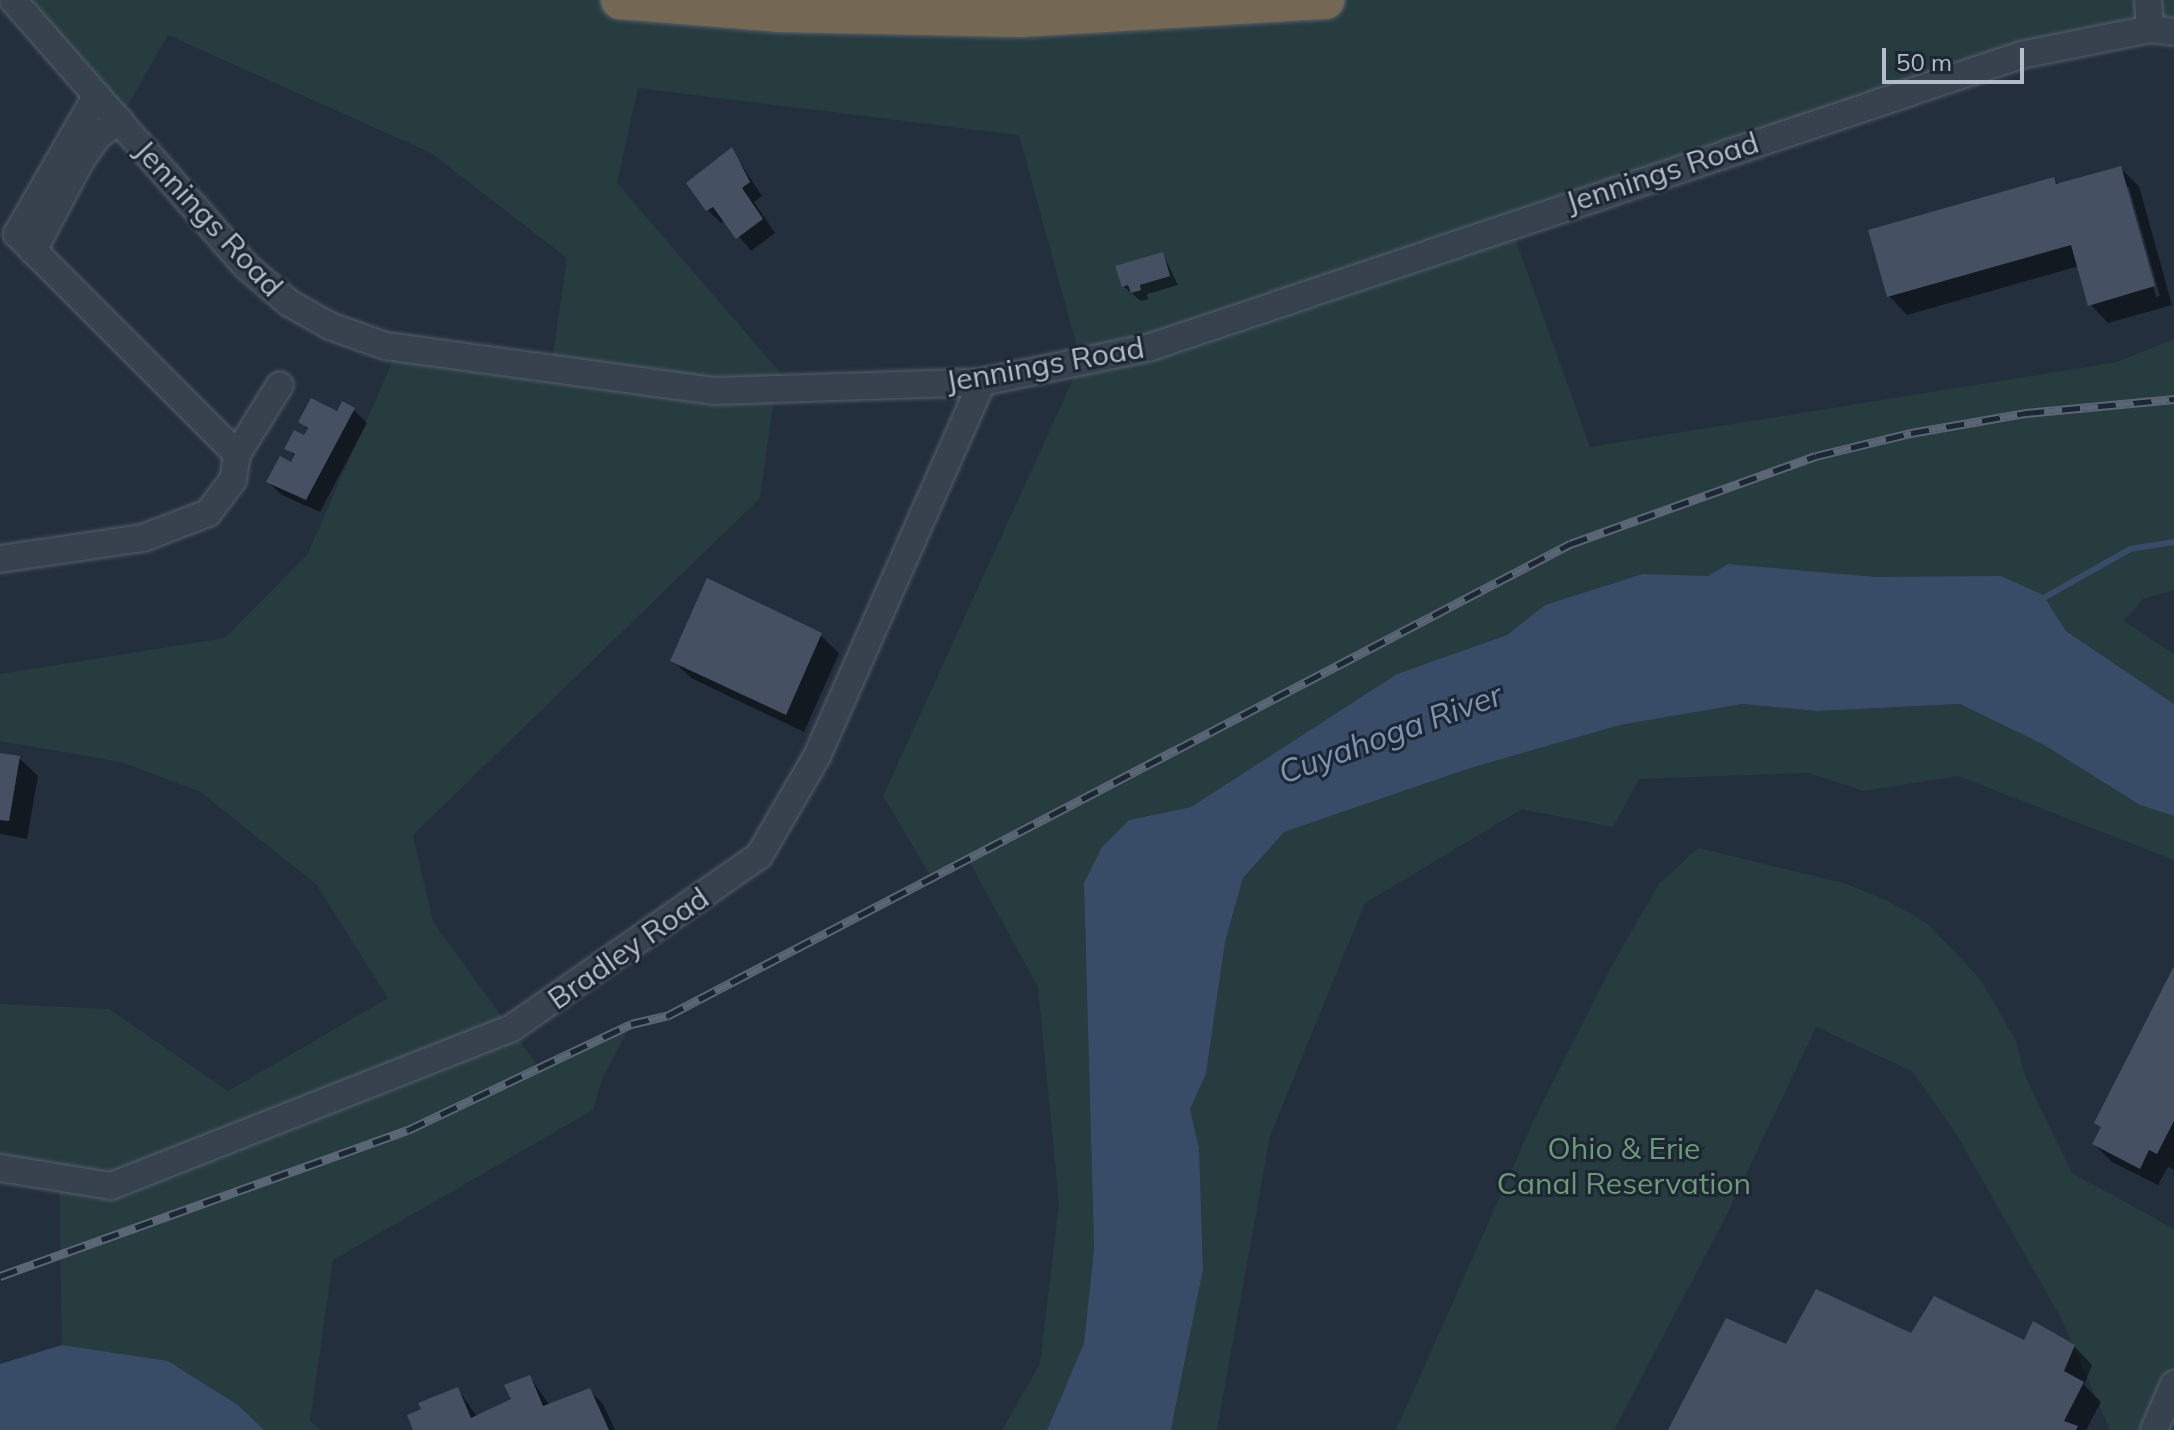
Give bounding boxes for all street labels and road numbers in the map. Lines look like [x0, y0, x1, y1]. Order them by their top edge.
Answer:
street label: Jennings Road [1561, 124, 1763, 220]
street label: Jennings Road [127, 132, 291, 304]
street label: Jennings Road [943, 329, 1147, 399]
street label: Bradley Road [541, 879, 715, 1017]

